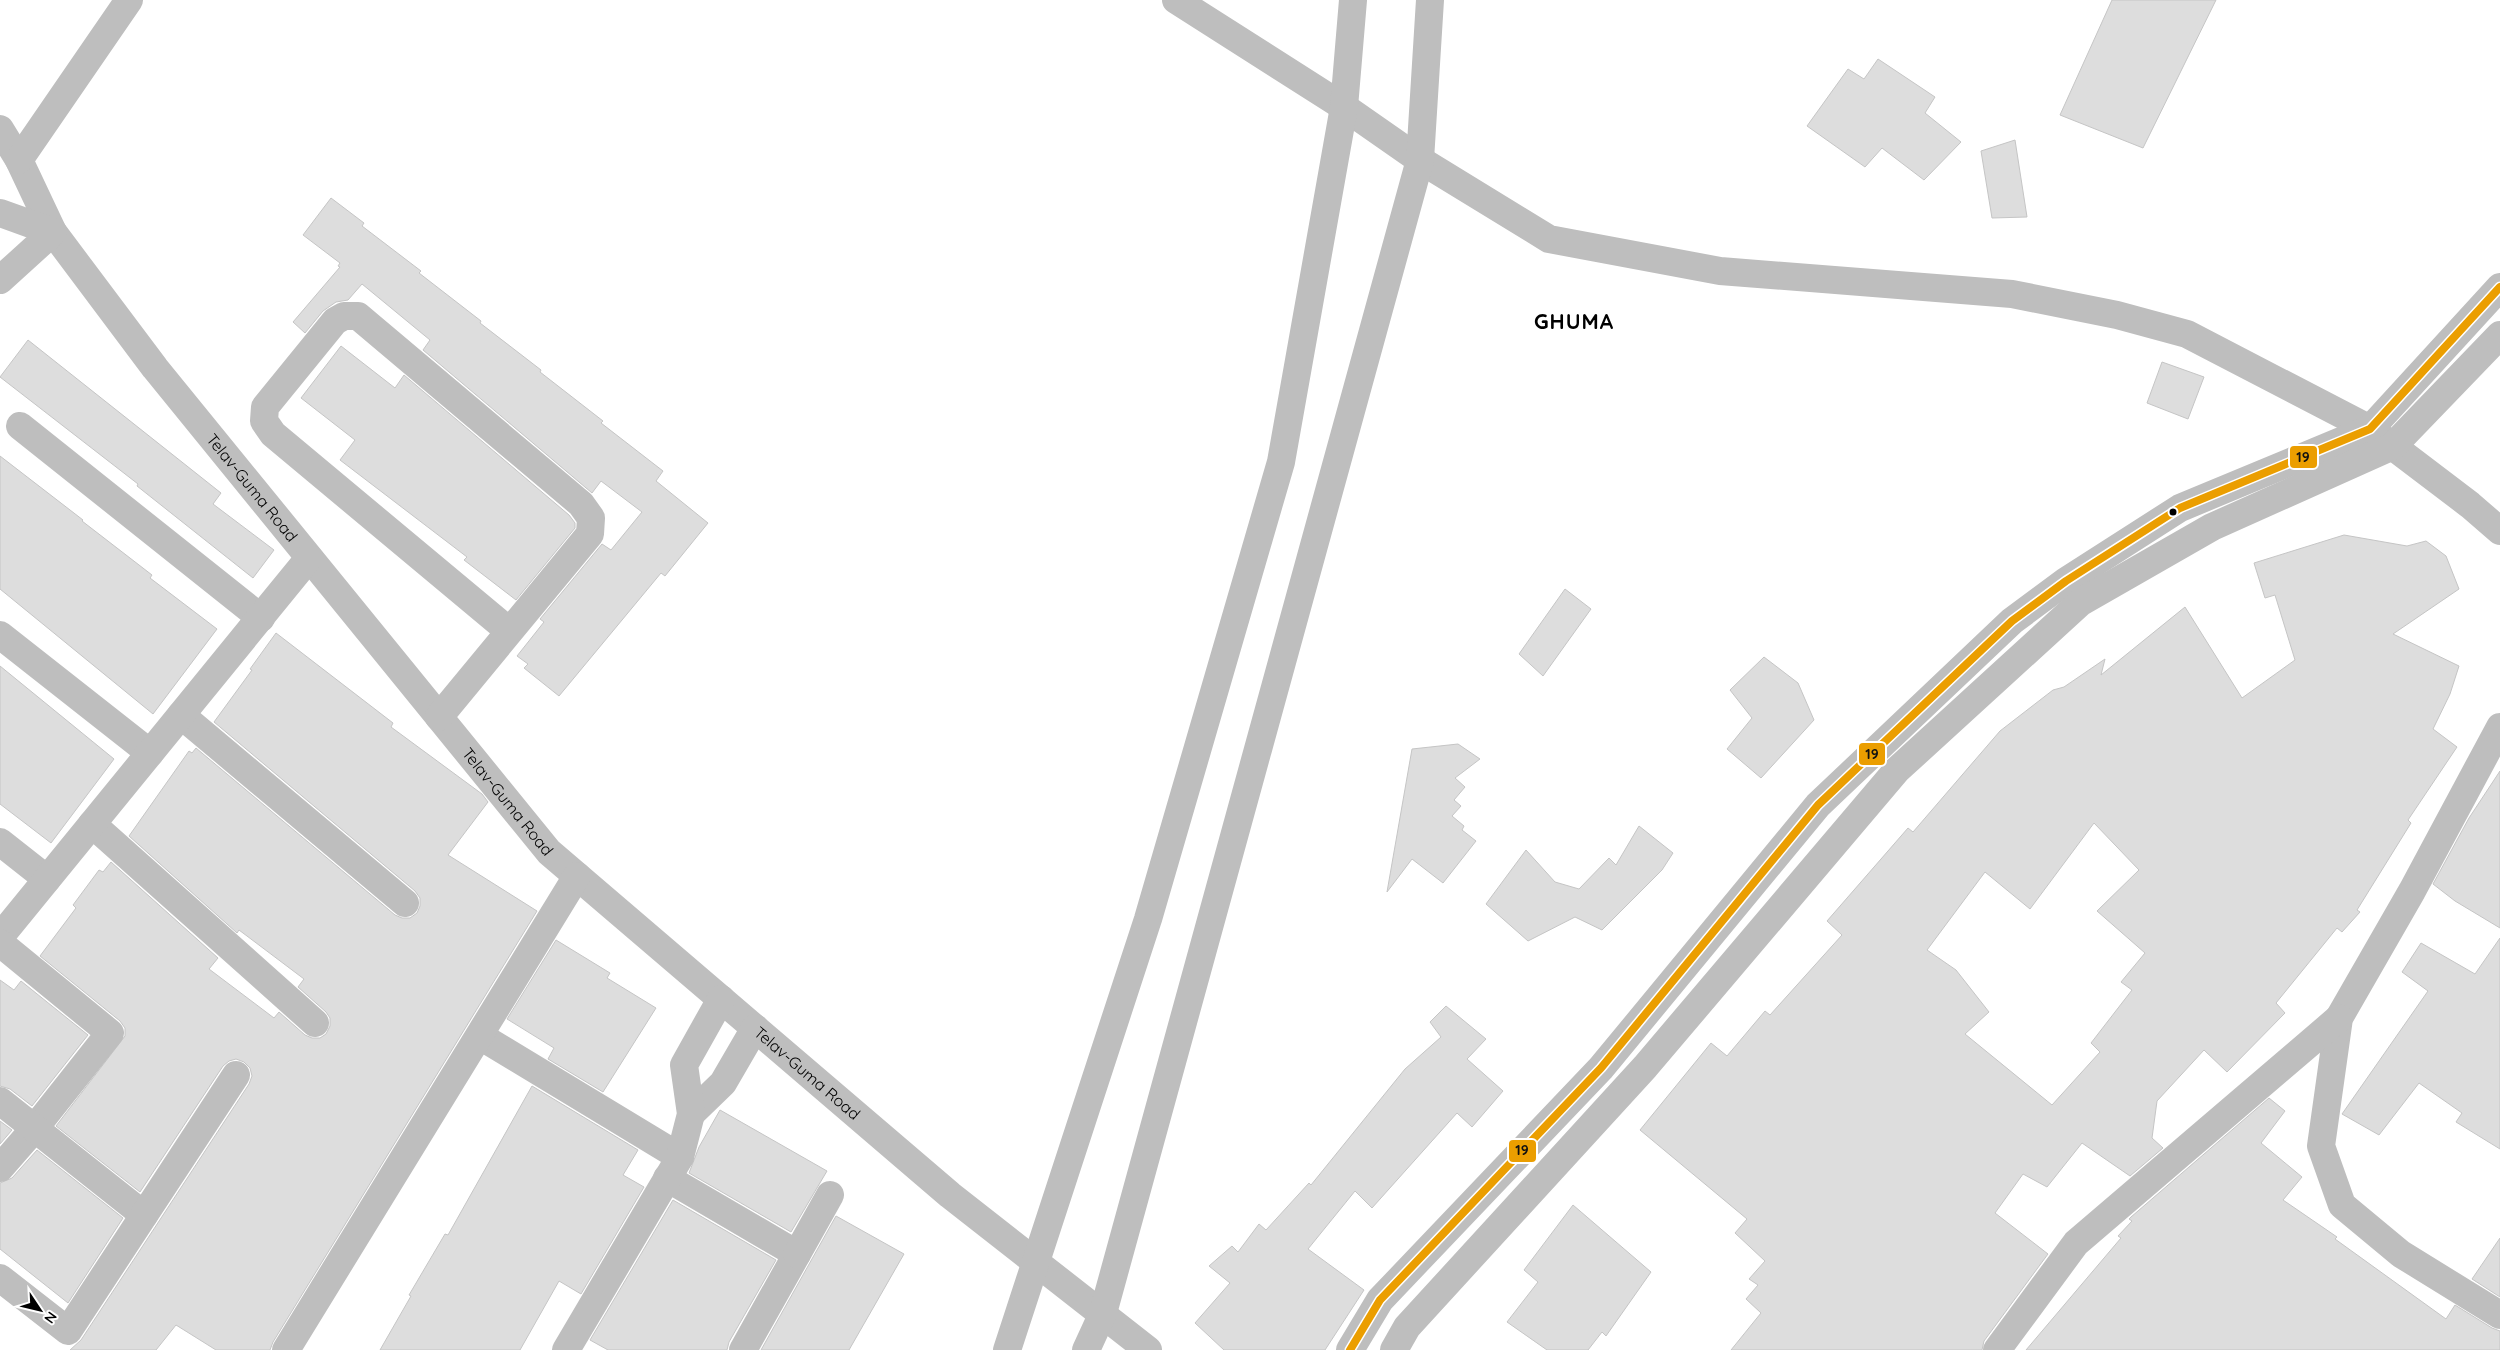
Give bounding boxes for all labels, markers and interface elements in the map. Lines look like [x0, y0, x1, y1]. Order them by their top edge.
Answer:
district label: GHUMA [1534, 308, 1614, 334]
street label: Telav-Guma Road [202, 429, 302, 545]
line badge: 19 [2289, 445, 2318, 469]
text: 19 [2296, 448, 2310, 466]
unlabelled marker [2168, 507, 2178, 517]
line badge: 19 [1858, 742, 1886, 766]
street label: Telav-Guma Road [458, 744, 558, 860]
text: 19 [1865, 745, 1879, 763]
street label: Telav-Guma Road [750, 1022, 864, 1124]
line badge: 19 [1508, 1139, 1537, 1163]
text: 19 [1515, 1141, 1529, 1159]
north arrow [15, 1285, 65, 1335]
text: N [40, 1308, 61, 1327]

